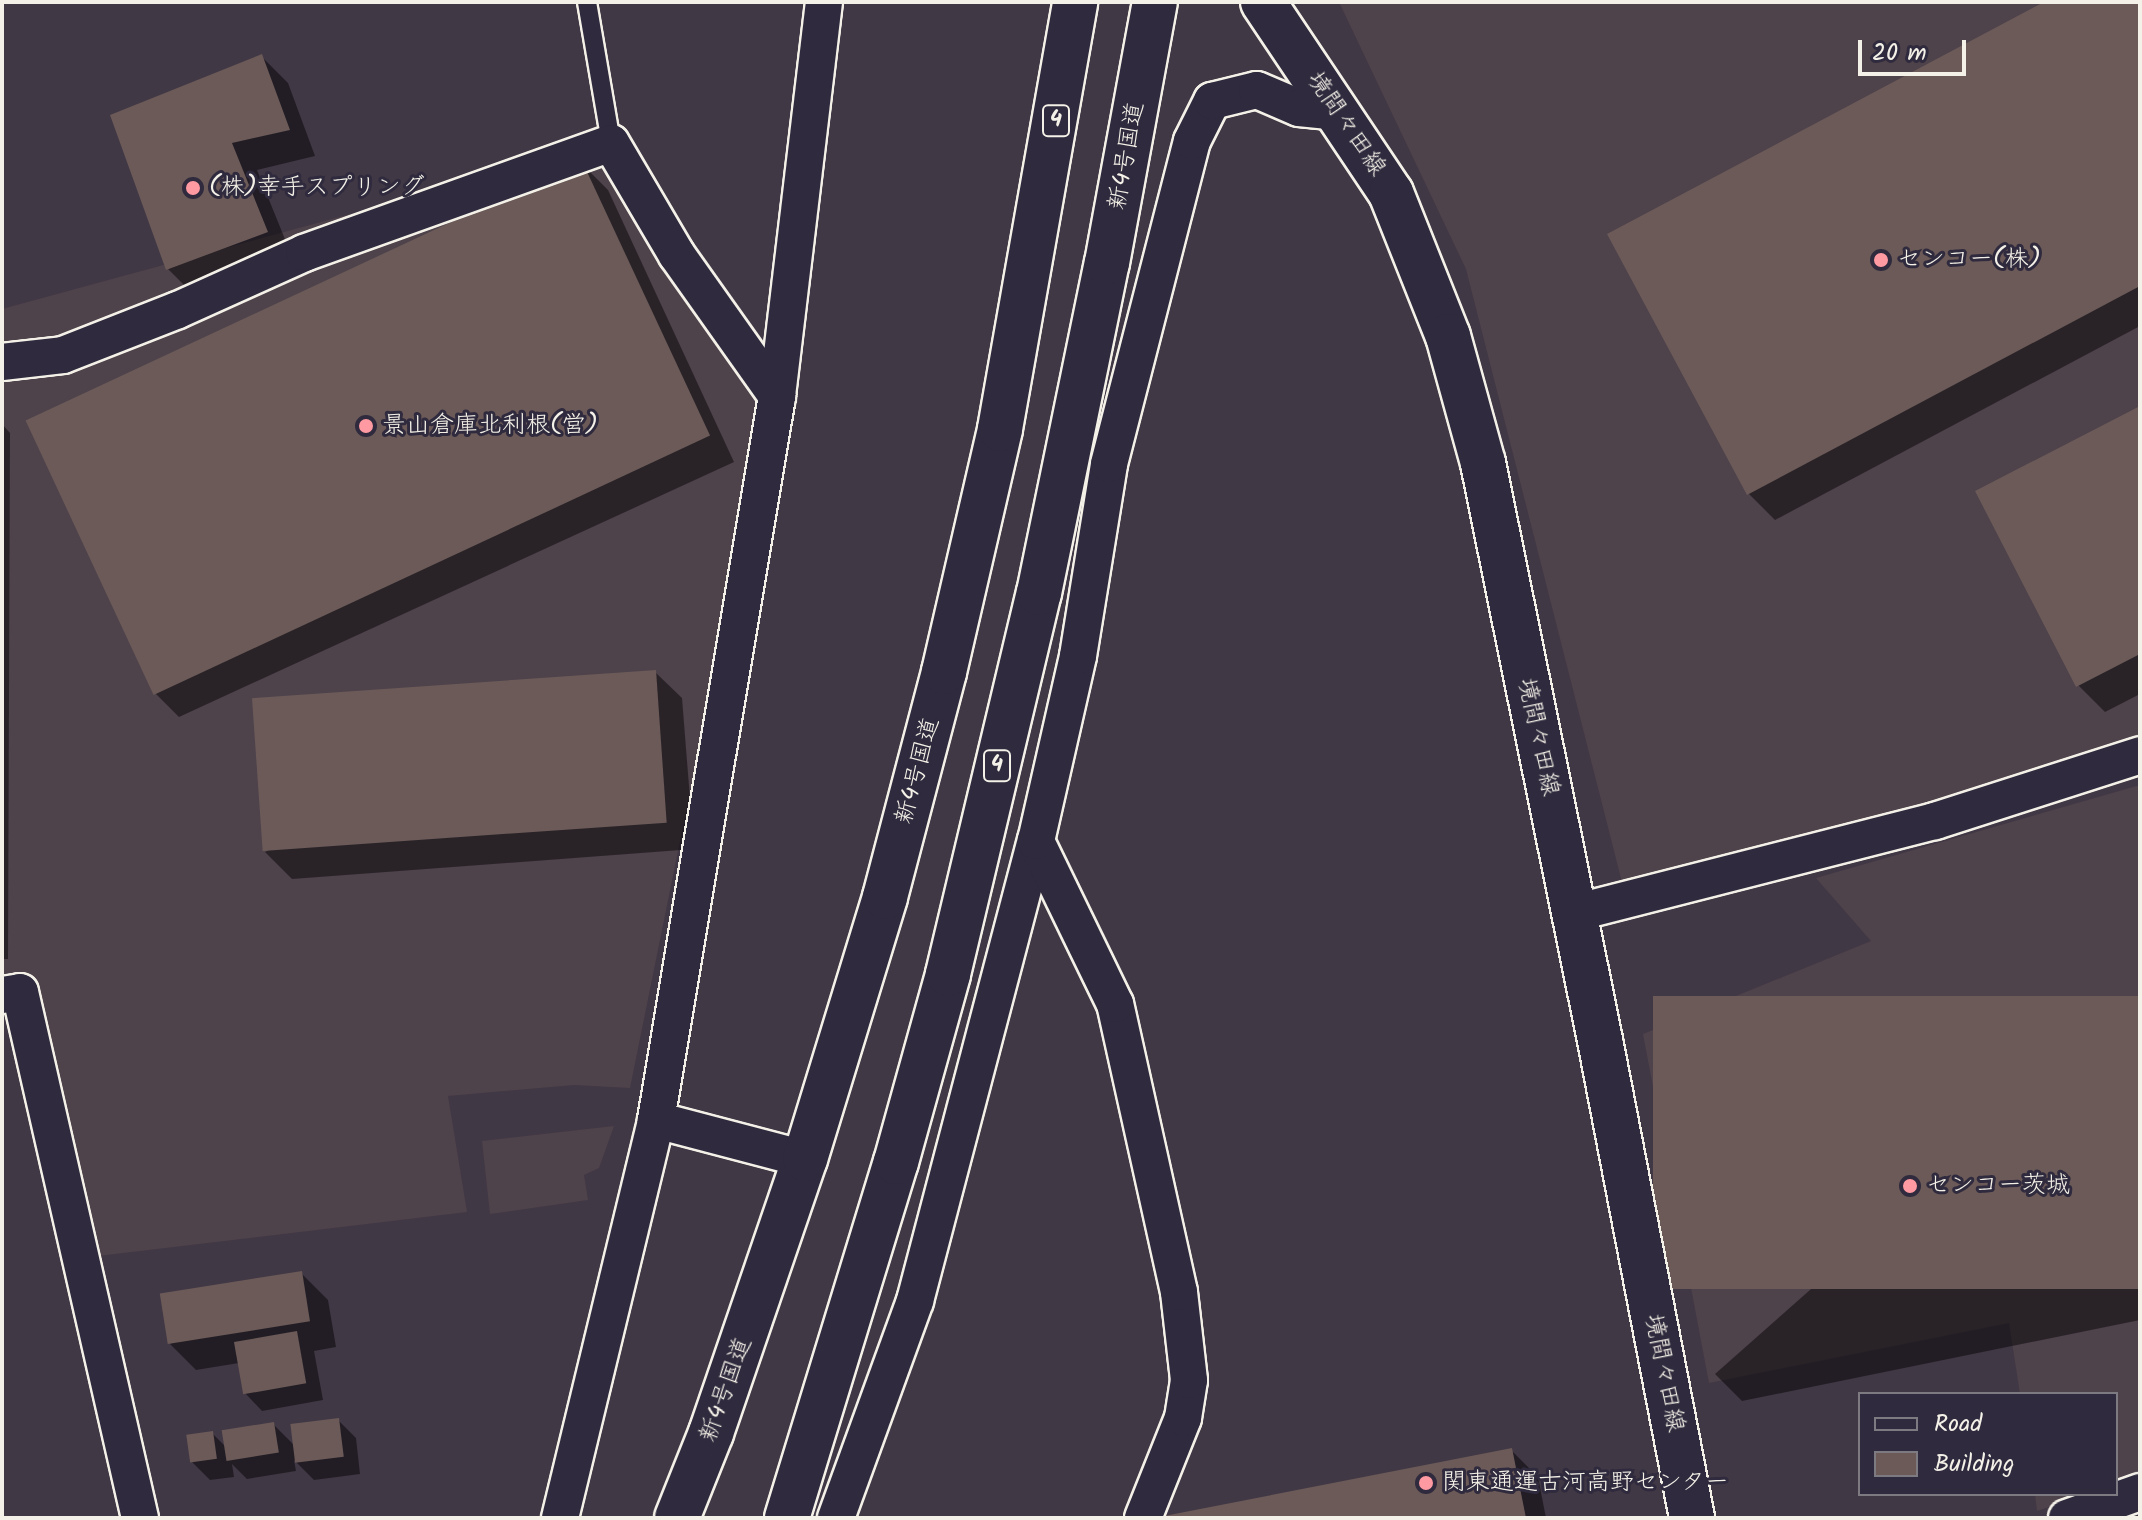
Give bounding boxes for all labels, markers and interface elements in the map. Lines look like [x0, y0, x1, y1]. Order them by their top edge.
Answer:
scale bar [1862, 24, 1970, 74]
text: 20 m [1872, 34, 1927, 73]
street label: 境間々田線 [1301, 66, 1391, 182]
street label: 新4号国道 [1103, 100, 1151, 212]
road number: 4 [1042, 103, 1070, 139]
place label: (株)幸手スプリング [209, 174, 425, 202]
marker: (株)幸手スプリング [184, 179, 202, 197]
place label: センコー(株) [1897, 246, 2041, 274]
marker: センコー(株) [1872, 251, 1890, 269]
place label: 景山倉庫北利根(営) [382, 412, 598, 440]
marker: 景山倉庫北利根(営) [357, 417, 375, 435]
street label: 境間々田線 [1511, 675, 1565, 799]
street label: 新4号国道 [890, 715, 946, 827]
road number: 4 [983, 748, 1011, 784]
place label: センコー茨城 [1926, 1172, 2070, 1200]
marker: センコー茨城 [1901, 1177, 1919, 1195]
street label: 境間々田線 [1638, 1311, 1690, 1435]
street label: 新4号国道 [694, 1334, 758, 1446]
legend [1858, 1392, 2118, 1496]
text: Road [1934, 1405, 1982, 1444]
text: Building [1934, 1445, 2014, 1484]
place label: 関東通運古河高野センター [1442, 1469, 1730, 1497]
marker: 関東通運古河高野センター [1417, 1474, 1435, 1492]

